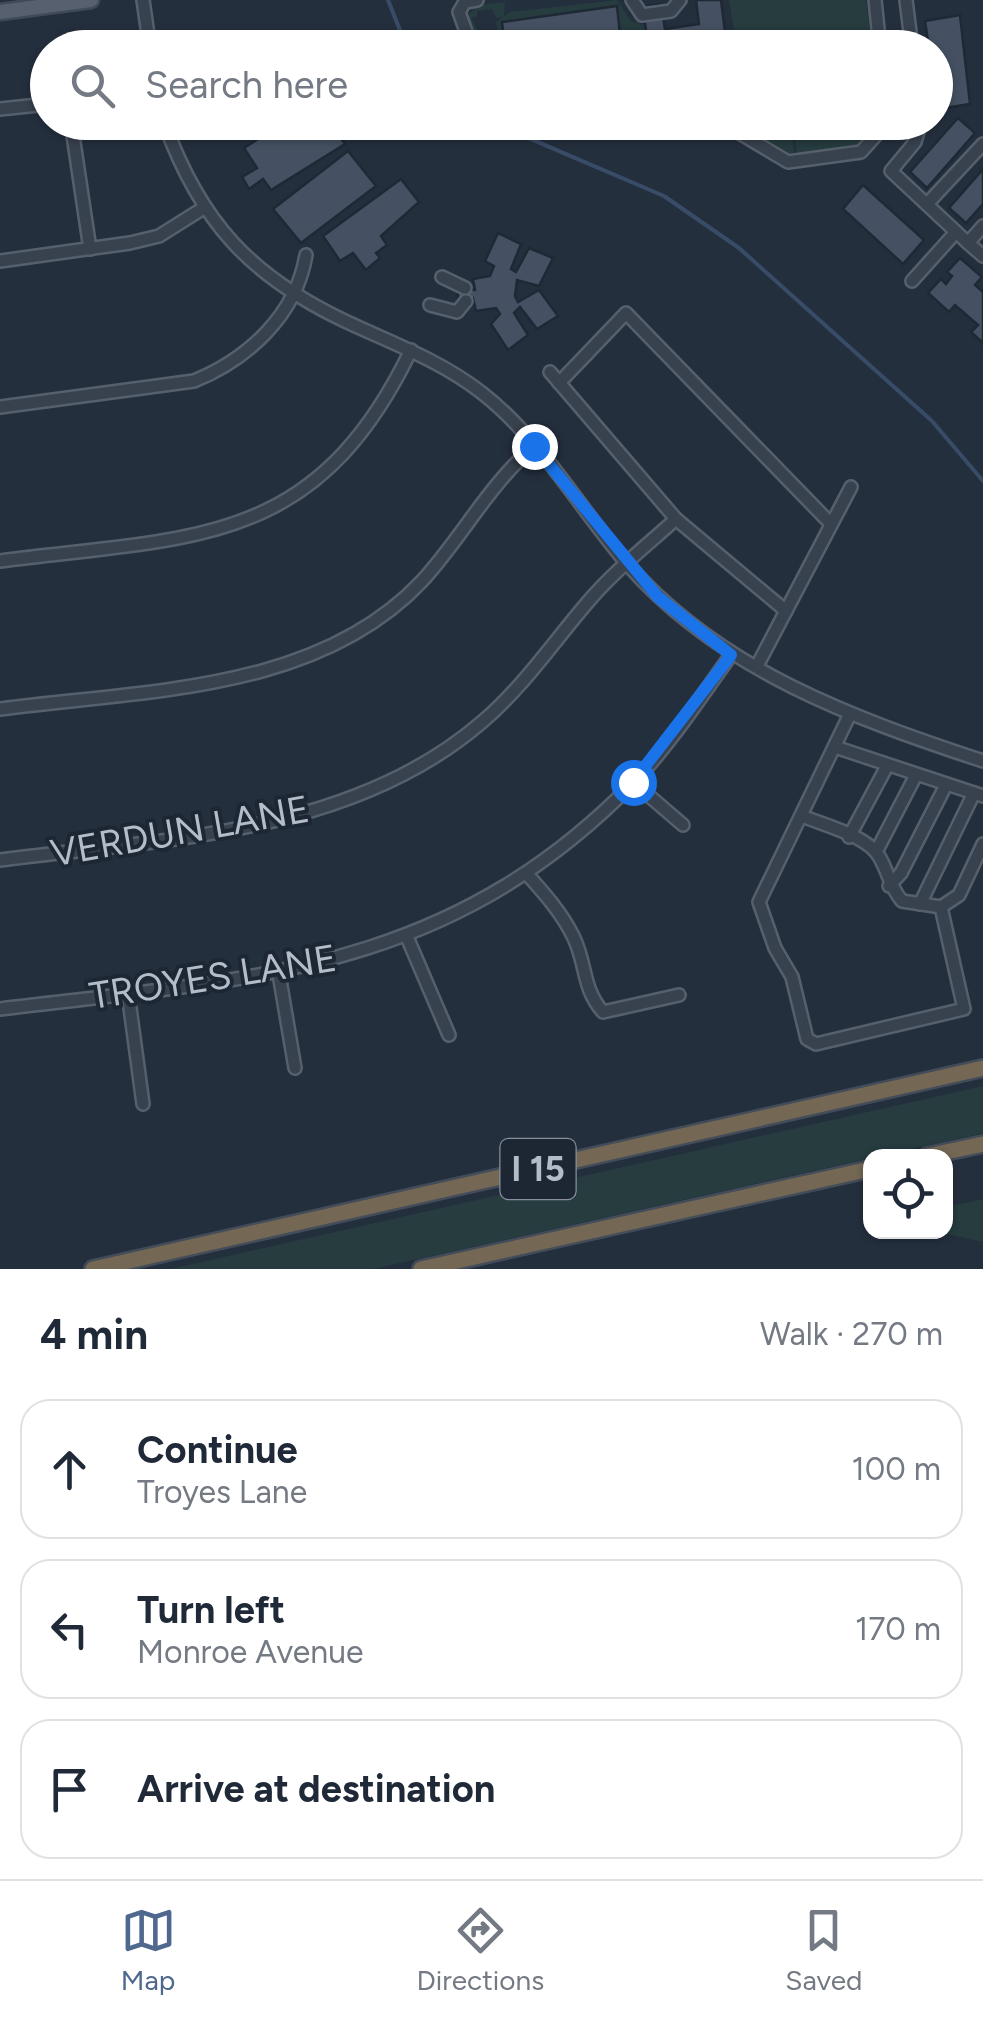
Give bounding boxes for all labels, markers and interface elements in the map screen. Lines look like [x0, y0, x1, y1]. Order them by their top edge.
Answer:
search box [30, 30, 953, 140]
icon: search [65, 58, 120, 113]
text: Search here [145, 62, 348, 108]
route end [512, 424, 558, 470]
route start [611, 760, 657, 806]
street label: VERDUN LANE [47, 786, 313, 876]
street label: TROYES LANE [86, 935, 340, 1019]
road number: I 15 [500, 1139, 576, 1199]
map controls [863, 1149, 953, 1239]
button: locate [863, 1149, 953, 1239]
text: 4 min [40, 1309, 148, 1360]
text: Walk · 270 m [760, 1315, 943, 1353]
text: Continue [137, 1427, 298, 1473]
icon: ahead [42, 1442, 97, 1497]
text: 100 m [852, 1450, 941, 1488]
text: Troyes Lane [137, 1473, 307, 1511]
text: Turn left [137, 1587, 285, 1633]
icon: left [42, 1602, 97, 1657]
text: 170 m [855, 1610, 941, 1648]
text: Monroe Avenue [137, 1633, 363, 1671]
icon: arrive [42, 1762, 97, 1817]
text: Arrive at destination [137, 1766, 495, 1812]
tab: Map [121, 1903, 176, 1997]
tab: Directions [417, 1903, 544, 1997]
tab: Saved [785, 1903, 862, 1997]

